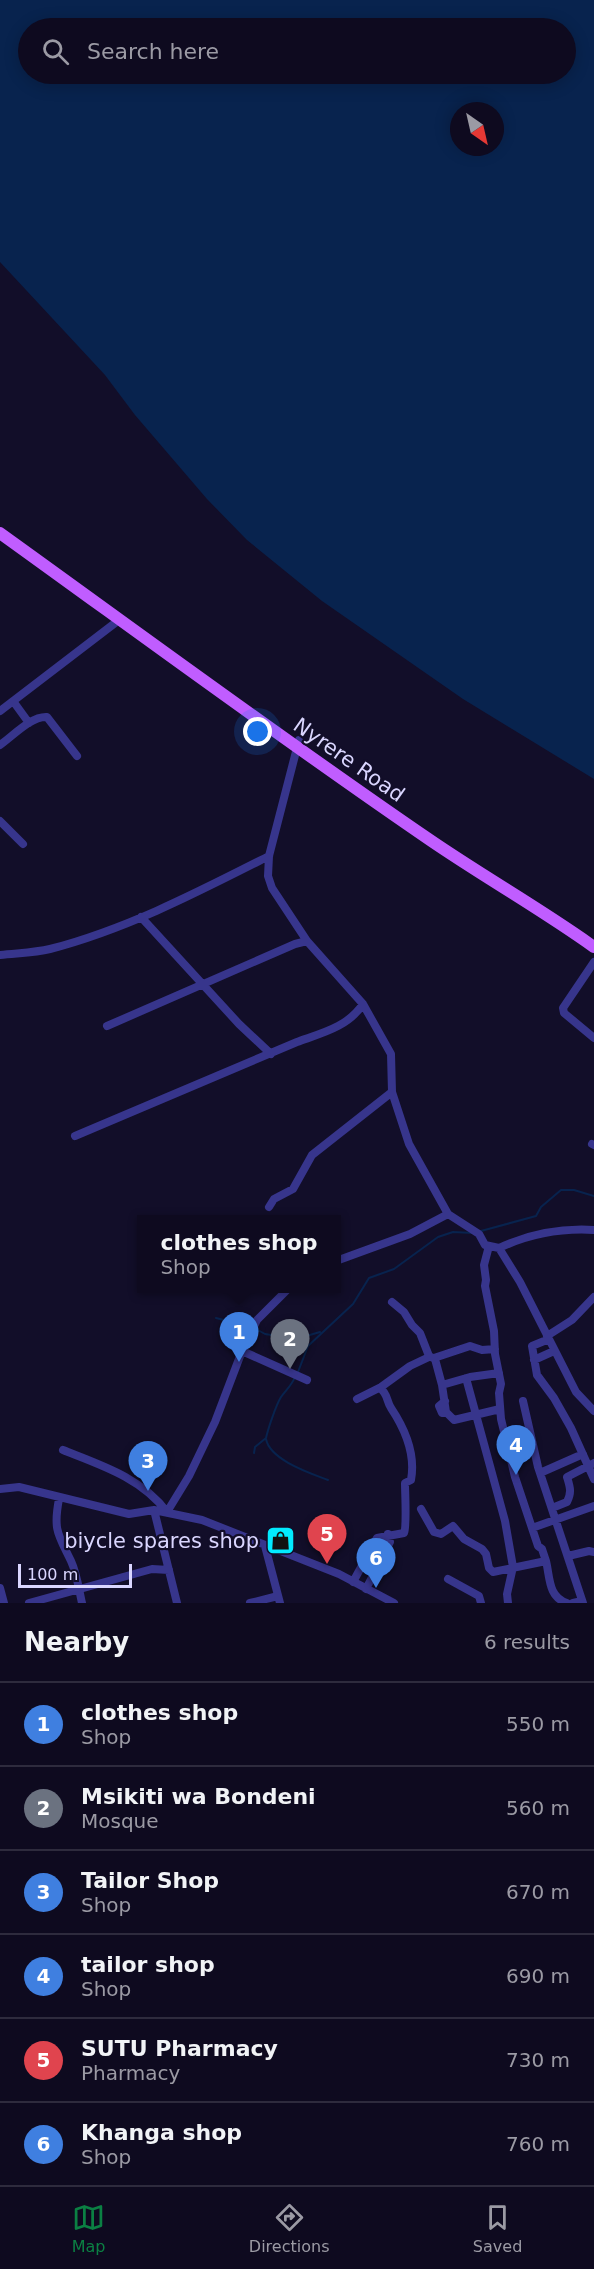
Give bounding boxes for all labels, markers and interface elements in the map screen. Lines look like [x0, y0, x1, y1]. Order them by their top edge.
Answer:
search box [18, 18, 576, 84]
icon: search [39, 35, 72, 68]
text: Search here [87, 39, 219, 64]
north arrow [450, 102, 504, 156]
street label: Nyrere Road [289, 713, 409, 807]
your location [243, 717, 272, 746]
popup [137, 1215, 341, 1293]
text: clothes shop [160, 1230, 318, 1255]
text: Shop [160, 1255, 211, 1279]
pin: 1 [220, 1312, 258, 1362]
pin: 2 [270, 1320, 310, 1369]
pin: 4 [496, 1426, 536, 1475]
pin: 3 [128, 1442, 168, 1491]
pin: 5 [308, 1514, 346, 1564]
shop icon: biycle spares shop [264, 1525, 296, 1557]
place label: biycle spares shop [64, 1529, 259, 1553]
pin: 6 [356, 1538, 395, 1588]
scale bar [18, 1561, 132, 1588]
text: 100 m [27, 1565, 78, 1584]
text: Nearby [24, 1627, 129, 1657]
text: 6 results [484, 1630, 570, 1654]
text: clothes shop [81, 1700, 238, 1725]
text: 1 [37, 1712, 50, 1736]
text: 550 m [506, 1712, 570, 1736]
text: Shop [81, 1725, 131, 1749]
text: Msikiti wa Bondeni [81, 1784, 316, 1809]
text: 2 [37, 1796, 50, 1820]
text: 560 m [506, 1796, 570, 1820]
text: Mosque [81, 1809, 159, 1833]
text: Tailor Shop [81, 1868, 219, 1893]
text: 3 [37, 1880, 50, 1904]
text: 670 m [506, 1880, 570, 1904]
text: Shop [81, 1893, 131, 1917]
text: tailor shop [81, 1952, 215, 1977]
text: 4 [37, 1964, 50, 1988]
text: 690 m [506, 1964, 570, 1988]
text: Shop [81, 1977, 131, 2001]
text: SUTU Pharmacy [81, 2036, 278, 2061]
text: 5 [37, 2048, 50, 2072]
text: 730 m [506, 2048, 570, 2072]
text: Pharmacy [81, 2061, 180, 2085]
text: Khanga shop [81, 2120, 242, 2145]
text: 6 [37, 2132, 50, 2156]
text: 760 m [506, 2132, 570, 2156]
text: Shop [81, 2145, 131, 2169]
tab: Map [72, 2201, 105, 2256]
tab: Directions [249, 2201, 329, 2256]
tab: Saved [473, 2201, 522, 2256]

